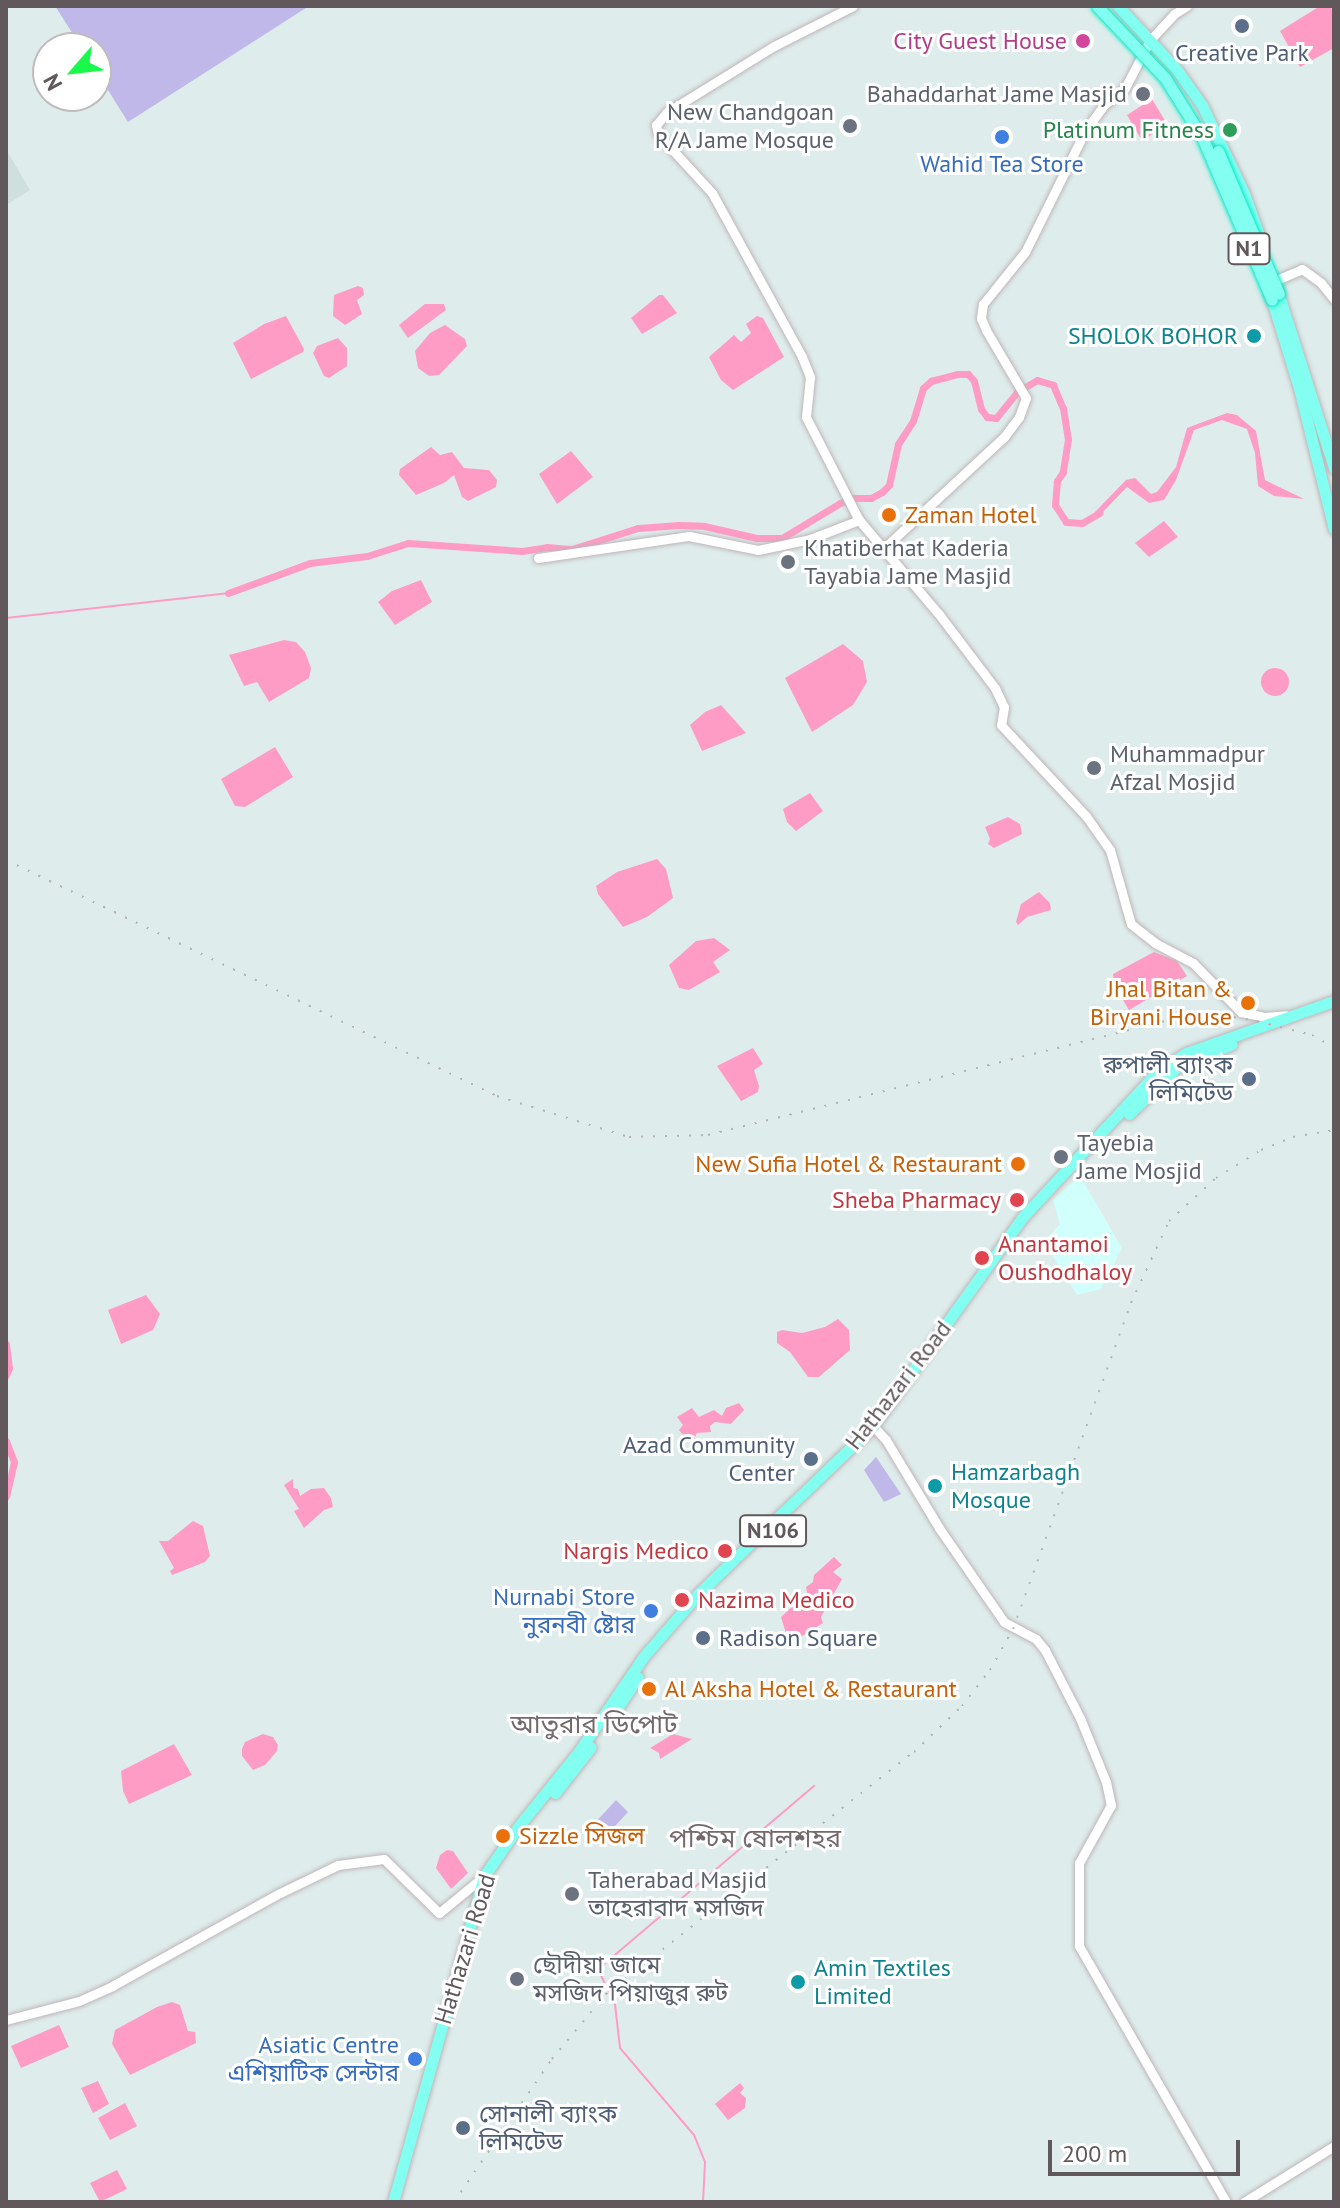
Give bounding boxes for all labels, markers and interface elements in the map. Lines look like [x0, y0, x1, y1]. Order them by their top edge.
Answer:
marker: Creative Park [1233, 17, 1251, 35]
place label: City Guest House [892, 27, 1067, 55]
north arrow [32, 32, 112, 112]
marker: City Guest House [1074, 32, 1092, 50]
place label: Creative Park [1175, 39, 1309, 67]
text: N [37, 69, 68, 95]
place label: Bahaddarhat Jame Masjid [867, 80, 1127, 108]
marker: Bahaddarhat Jame Masjid [1134, 85, 1152, 103]
place label: New Chandgoan R/A Jame Mosque [654, 98, 834, 154]
place label: Platinum Fitness [1043, 116, 1214, 144]
marker: New Chandgoan R/A Jame Mosque [841, 117, 859, 135]
marker: Platinum Fitness [1221, 121, 1239, 139]
marker: Wahid Tea Store [993, 128, 1011, 146]
place label: Wahid Tea Store [920, 150, 1084, 178]
road number: N1 [1227, 231, 1271, 267]
place label: SHOLOK BOHOR [1067, 322, 1238, 350]
marker: SHOLOK BOHOR [1245, 327, 1263, 345]
place label: Zaman Hotel [905, 501, 1036, 529]
marker: Zaman Hotel [880, 506, 898, 524]
place label: Khatiberhat Kaderia Tayabia Jame Masjid [804, 534, 1011, 590]
marker: Khatiberhat Kaderia Tayabia Jame Masjid [779, 553, 797, 571]
place label: Muhammadpur Afzal Mosjid [1110, 740, 1265, 796]
marker: Muhammadpur Afzal Mosjid [1085, 759, 1103, 777]
place label: Jhal Bitan & Biryani House [1090, 975, 1232, 1031]
marker: Jhal Bitan & Biryani House [1239, 994, 1257, 1012]
place label: রুপালী ব্যাংক লিমিটেড [1103, 1051, 1233, 1107]
marker: রুপালী ব্যাংক লিমিটেড [1240, 1070, 1258, 1088]
place label: Tayebia Jame Mosjid [1077, 1129, 1202, 1185]
marker: Tayebia Jame Mosjid [1052, 1148, 1070, 1166]
place label: New Sufia Hotel & Restaurant [695, 1150, 1002, 1178]
marker: New Sufia Hotel & Restaurant [1009, 1155, 1027, 1173]
place label: Sheba Pharmacy [832, 1186, 1001, 1214]
marker: Sheba Pharmacy [1008, 1191, 1026, 1209]
place label: Anantamoi Oushodhaloy [998, 1230, 1132, 1286]
marker: Anantamoi Oushodhaloy [973, 1249, 991, 1267]
street label: Hathazari Road [839, 1315, 957, 1455]
place label: Azad Community Center [623, 1431, 795, 1487]
marker: Azad Community Center [802, 1450, 820, 1468]
place label: Hamzarbagh Mosque [951, 1458, 1080, 1514]
marker: Hamzarbagh Mosque [926, 1477, 944, 1495]
road number: N106 [739, 1513, 807, 1549]
place label: Nargis Medico [563, 1537, 709, 1565]
marker: Nargis Medico [716, 1542, 734, 1560]
place label: Nurnabi Store নুরনবী ষ্টোর [493, 1583, 635, 1639]
place label: Nazima Medico [698, 1586, 855, 1614]
marker: Nazima Medico [673, 1591, 691, 1609]
marker: Nurnabi Store নুরনবী ষ্টোর [642, 1602, 660, 1620]
place label: Radison Square [719, 1624, 878, 1652]
marker: Radison Square [694, 1629, 712, 1647]
place label: Al Aksha Hotel & Restaurant [665, 1675, 958, 1703]
marker: Al Aksha Hotel & Restaurant [640, 1680, 658, 1698]
district label: আতুরার ডিপোট [511, 1708, 677, 1740]
place label: Sizzle সিজল [519, 1822, 645, 1850]
district label: পশ্চিম ষোলশহর [669, 1822, 841, 1854]
marker: Sizzle সিজল [494, 1827, 512, 1845]
place label: Taherabad Masjid তাহেরাবাদ মসজিদ [588, 1866, 767, 1922]
street label: Hathazari Road [428, 1870, 502, 2028]
marker: Taherabad Masjid তাহেরাবাদ মসজিদ [563, 1885, 581, 1903]
place label: ছৌদীয়া জামে মসজিদ পিয়াজুর রুট [533, 1951, 728, 2007]
place label: Amin Textiles Limited [814, 1954, 952, 2010]
marker: ছৌদীয়া জামে মসজিদ পিয়াজুর রুট [508, 1970, 526, 1988]
marker: Amin Textiles Limited [789, 1973, 807, 1991]
place label: Asiatic Centre এশিয়াটিক সেন্টার [228, 2031, 399, 2087]
marker: Asiatic Centre এশিয়াটিক সেন্টার [406, 2050, 424, 2068]
place label: সোনালী ব্যাংক লিমিটেড [479, 2100, 617, 2156]
marker: সোনালী ব্যাংক লিমিটেড [454, 2119, 472, 2137]
scale bar [1052, 2124, 1244, 2174]
text: 200 m [1062, 2138, 1127, 2169]

